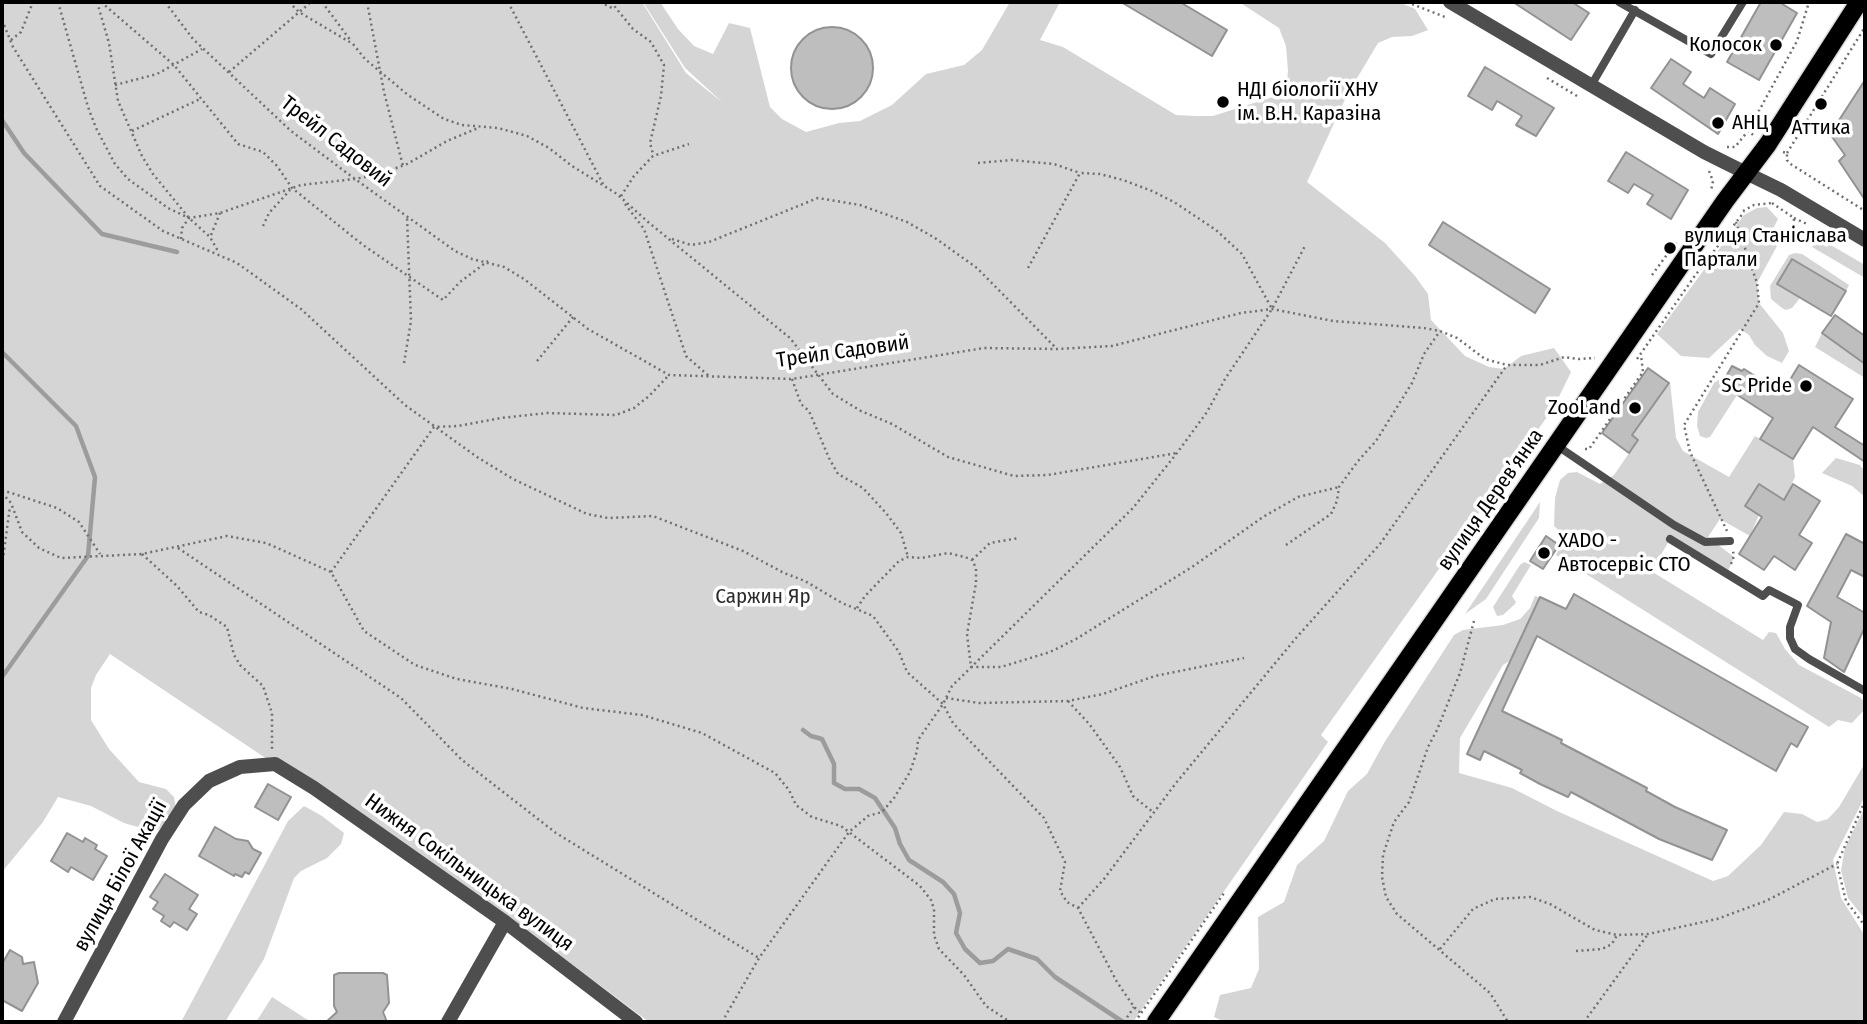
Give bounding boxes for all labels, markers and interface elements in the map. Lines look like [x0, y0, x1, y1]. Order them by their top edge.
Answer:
place label: Колосок [1689, 32, 1762, 58]
marker: Колосок [1768, 37, 1784, 53]
place label: НДІ біології ХНУ ім. В.Н. Каразіна [1237, 77, 1381, 127]
street label: Трейл Садовий [276, 91, 396, 193]
marker: НДІ біології ХНУ ім. В.Н. Каразіна [1215, 94, 1231, 110]
marker: Аттика [1813, 96, 1829, 112]
place label: АНЦ [1732, 110, 1768, 136]
marker: АНЦ [1710, 115, 1726, 131]
place label: Аттика [1791, 115, 1851, 141]
place label: вулиця Станіслава Партали [1684, 223, 1847, 273]
marker: вулиця Станіслава Партали [1662, 240, 1678, 256]
street label: Трейл Садовий [775, 330, 911, 374]
place label: SC Pride [1721, 373, 1792, 399]
marker: SC Pride [1798, 378, 1814, 394]
place label: ZooLand [1548, 395, 1621, 421]
marker: ZooLand [1627, 400, 1643, 416]
street label: вулиця Дерев’янка [1433, 424, 1549, 576]
place label: XADO - Автосервіс СТО [1558, 528, 1691, 578]
marker: XADO - Автосервіс СТО [1536, 545, 1552, 561]
park label: Саржин Яр [715, 584, 811, 610]
street label: Нижня Сокільницька вулиця [360, 789, 578, 957]
street label: вулиця Білої Акації [69, 796, 173, 956]

